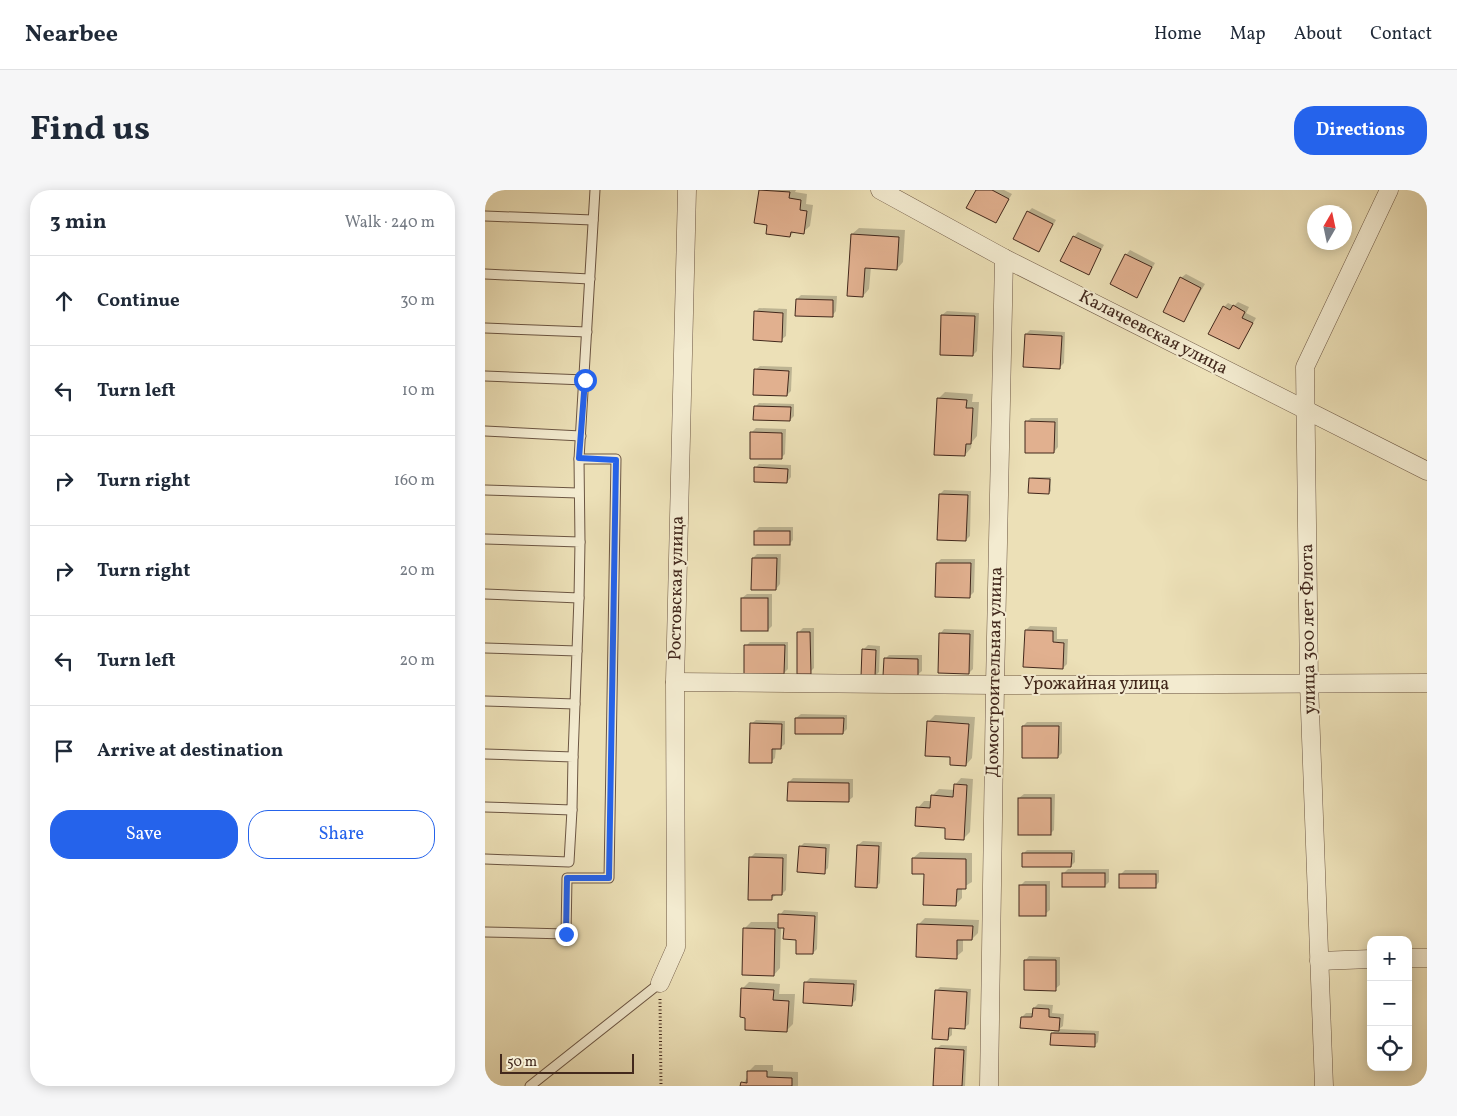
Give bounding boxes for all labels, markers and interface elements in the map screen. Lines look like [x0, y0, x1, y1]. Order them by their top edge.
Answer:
text: Nearbee [25, 18, 118, 52]
text: Home [1154, 22, 1202, 47]
text: Map [1230, 22, 1266, 47]
text: About [1294, 22, 1342, 47]
text: Contact [1370, 22, 1432, 47]
text: Find us [30, 106, 150, 154]
button: Directions [1294, 106, 1427, 155]
north arrow [1307, 205, 1352, 250]
text: 3 min [50, 208, 106, 237]
text: Walk · 240 m [345, 212, 435, 234]
street label: Калачеевская улица [1074, 285, 1232, 381]
icon: ahead [50, 287, 78, 315]
text: Continue [97, 288, 180, 314]
text: 30 m [400, 290, 435, 312]
route start [574, 369, 597, 392]
icon: left [50, 377, 78, 405]
text: Turn left [97, 378, 176, 404]
text: 10 m [402, 380, 435, 402]
icon: right [50, 467, 78, 495]
text: Turn right [97, 468, 190, 494]
text: 160 m [394, 470, 435, 492]
street label: Ростовская улица [663, 515, 691, 661]
street label: улица 300 лет Флота [1295, 543, 1323, 715]
icon: right [50, 557, 78, 585]
text: Turn right [97, 558, 190, 584]
text: 20 m [400, 560, 435, 582]
street label: Домостроительная улица [981, 566, 1009, 778]
icon: left [50, 647, 78, 675]
text: Turn left [97, 648, 176, 674]
text: 20 m [400, 650, 435, 672]
street label: Урожайная улица [1023, 672, 1169, 697]
icon: arrive [50, 737, 78, 765]
text: Arrive at destination [97, 738, 283, 764]
button: Save [50, 810, 238, 859]
button: Share [248, 810, 435, 859]
route end [555, 923, 578, 946]
map controls [1367, 936, 1412, 1071]
button: + [1367, 936, 1412, 981]
button: − [1367, 981, 1412, 1026]
button: locate [1367, 1026, 1412, 1071]
scale bar [500, 1051, 634, 1074]
text: 50 m [507, 1053, 537, 1072]

